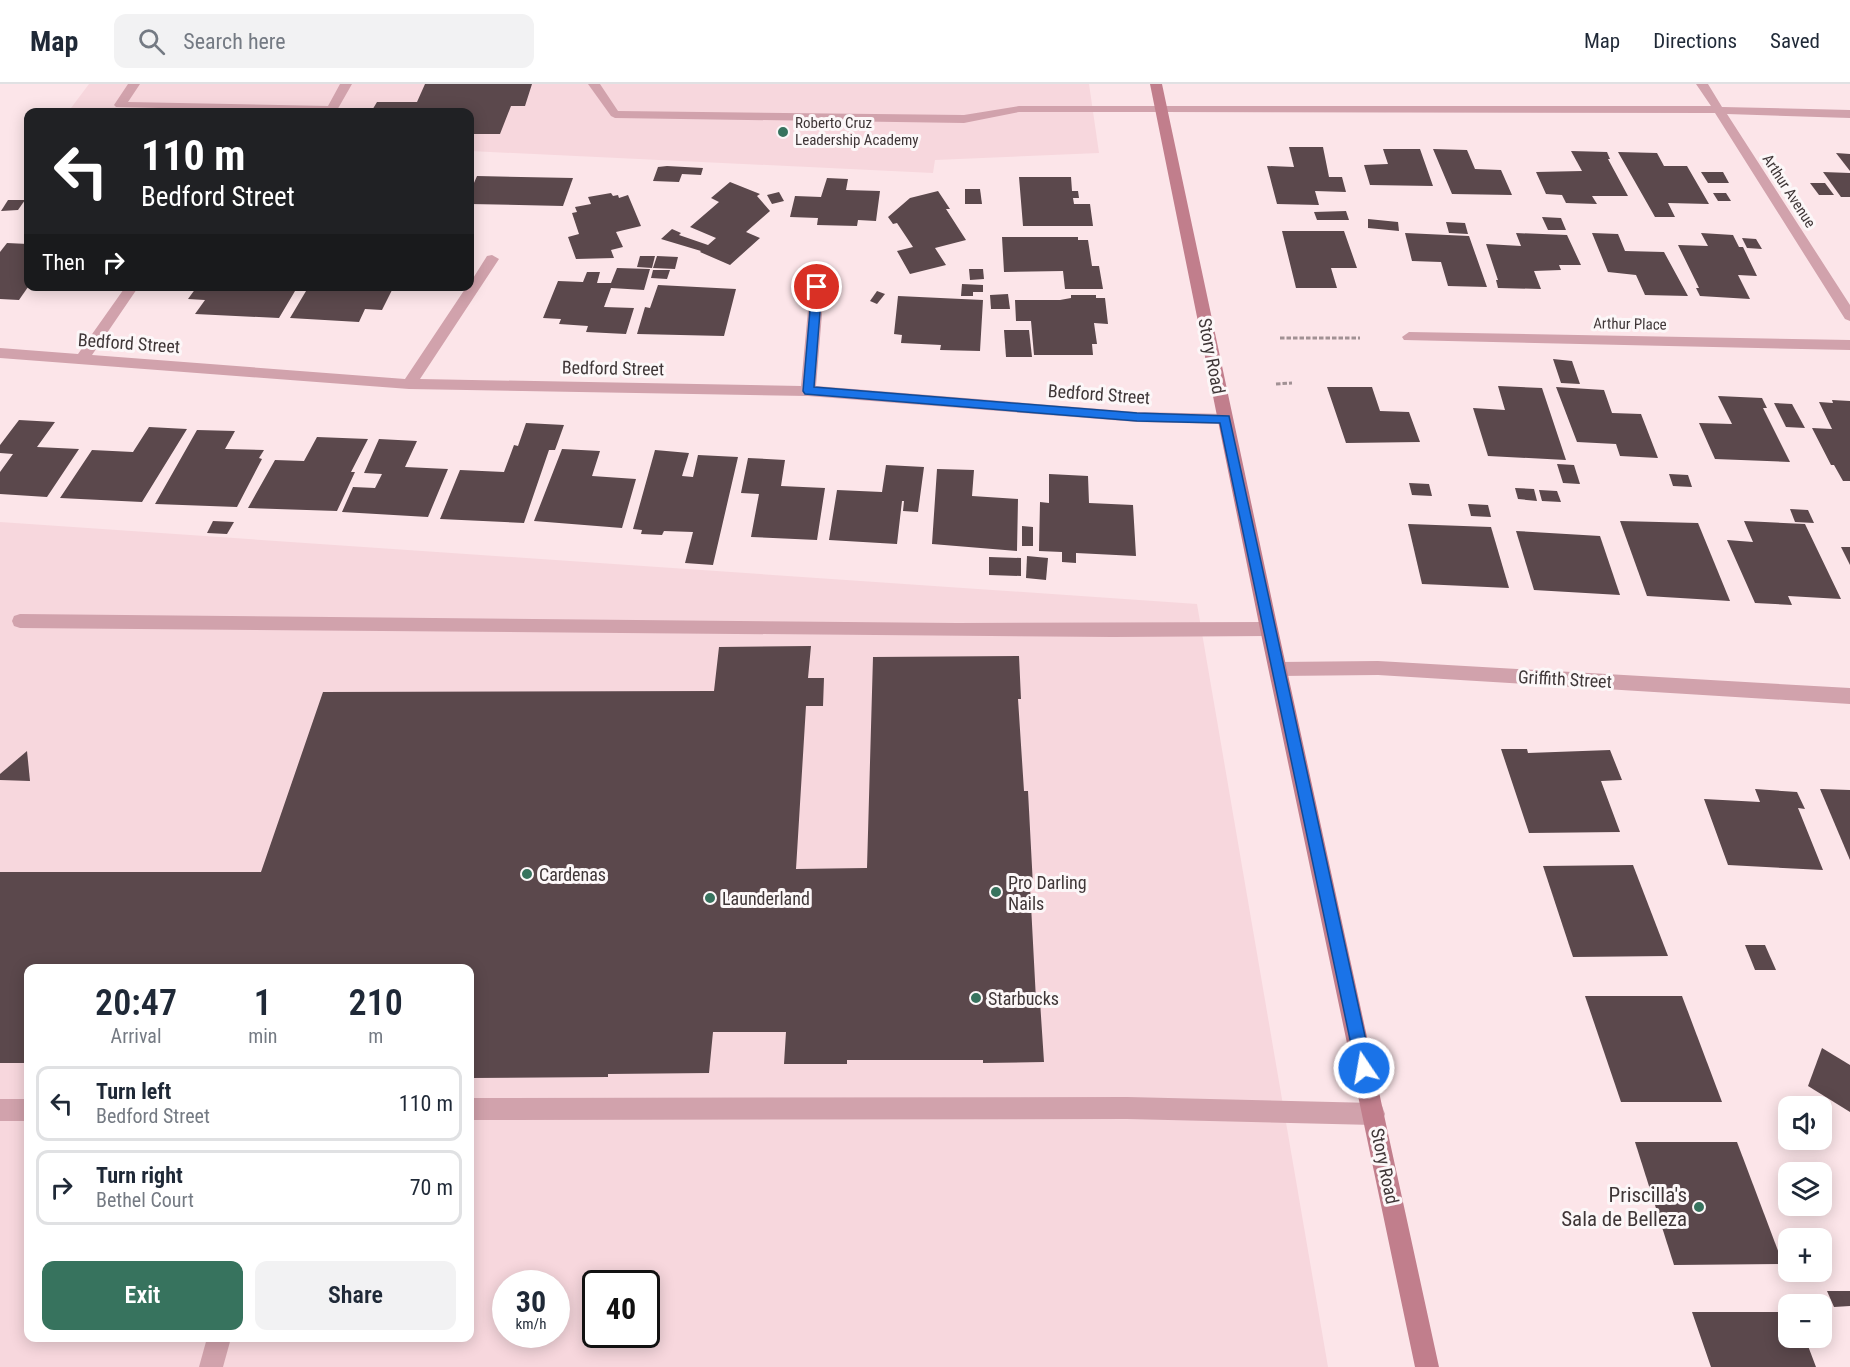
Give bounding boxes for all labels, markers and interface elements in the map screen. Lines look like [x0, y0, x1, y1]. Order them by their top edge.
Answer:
search box [114, 14, 534, 68]
text: Map [30, 25, 78, 58]
icon: search [135, 25, 168, 58]
text: Search here [183, 29, 286, 54]
text: Map [1584, 29, 1620, 53]
text: Directions [1653, 29, 1737, 53]
text: Saved [1770, 29, 1820, 53]
place label: Roberto Cruz Leadership Academy [795, 114, 919, 149]
marker: Roberto Cruz Leadership Academy [776, 125, 790, 139]
text: 110 m [141, 131, 246, 180]
icon: left [42, 132, 120, 210]
street label: Arthur Avenue [1759, 151, 1819, 231]
text: Bedford Street [141, 181, 295, 213]
icon: right [97, 246, 130, 279]
text: Then [42, 250, 85, 275]
pin [791, 261, 842, 312]
icon: arrive [800, 270, 833, 303]
street label: Arthur Place [1593, 314, 1667, 334]
street label: Story Road [1194, 316, 1230, 396]
street label: Bedford Street [77, 329, 181, 357]
street label: Bedford Street [562, 357, 664, 379]
street label: Bedford Street [1047, 380, 1151, 408]
street label: Griffith Street [1518, 666, 1612, 692]
place label: Cardenas [539, 864, 606, 885]
marker: Cardenas [520, 867, 534, 881]
place label: Pro Darling Nails [1008, 872, 1087, 914]
marker: Pro Darling Nails [989, 885, 1003, 899]
place label: Launderland [722, 888, 810, 909]
marker: Launderland [703, 891, 717, 905]
text: 20:47 [95, 982, 177, 1024]
text: 1 [254, 982, 272, 1024]
text: 210 [349, 982, 403, 1024]
place label: Starbucks [988, 988, 1059, 1009]
marker: Starbucks [969, 991, 983, 1005]
text: Arrival [111, 1024, 162, 1048]
text: min [248, 1024, 277, 1048]
text: m [368, 1024, 383, 1048]
position arrow [1332, 1036, 1396, 1100]
text: Turn left [96, 1079, 171, 1104]
icon: left [45, 1087, 78, 1120]
text: 110 m [399, 1091, 453, 1116]
map controls [1778, 1096, 1832, 1348]
button: sound [1778, 1096, 1832, 1150]
text: Bedford Street [96, 1104, 210, 1128]
street label: Story Road [1367, 1126, 1403, 1206]
button: layers [1778, 1162, 1832, 1216]
text: Turn right [96, 1163, 183, 1188]
icon: right [45, 1171, 78, 1204]
text: 70 m [410, 1175, 453, 1200]
place label: Priscilla's Sala de Belleza [1561, 1183, 1687, 1231]
text: Bethel Court [96, 1188, 194, 1212]
marker: Priscilla's Sala de Belleza [1692, 1200, 1706, 1214]
button: + [1778, 1228, 1832, 1282]
button: Exit [42, 1261, 243, 1330]
button: Share [255, 1261, 456, 1330]
speed limit sign: 40 [582, 1270, 660, 1348]
text: 30 [516, 1284, 546, 1319]
button: − [1778, 1294, 1832, 1348]
text: km/h [516, 1315, 546, 1333]

